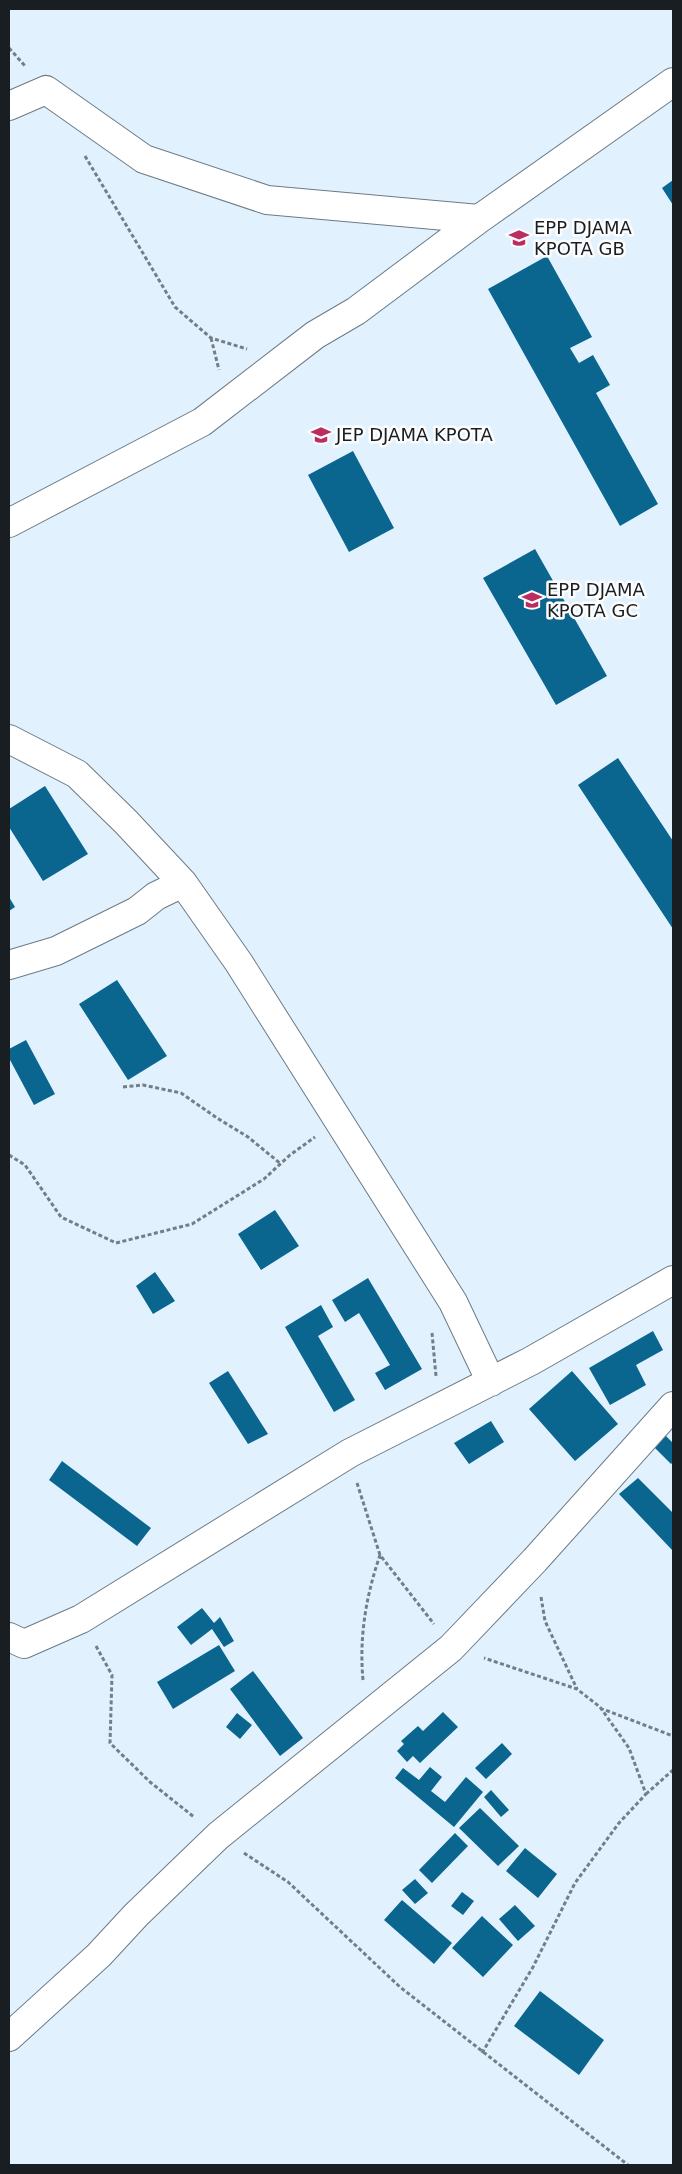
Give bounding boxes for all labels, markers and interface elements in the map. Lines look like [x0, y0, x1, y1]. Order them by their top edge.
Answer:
place label: EPP DJAMA KPOTA GB [534, 217, 633, 259]
school or university icon: EPP DJAMA KPOTA GB [508, 227, 530, 249]
school or university icon: JEP DJAMA KPOTA [310, 424, 332, 446]
place label: JEP DJAMA KPOTA [335, 424, 493, 445]
place label: EPP DJAMA KPOTA GC [547, 579, 646, 621]
school or university icon: EPP DJAMA KPOTA GC [521, 589, 543, 611]

